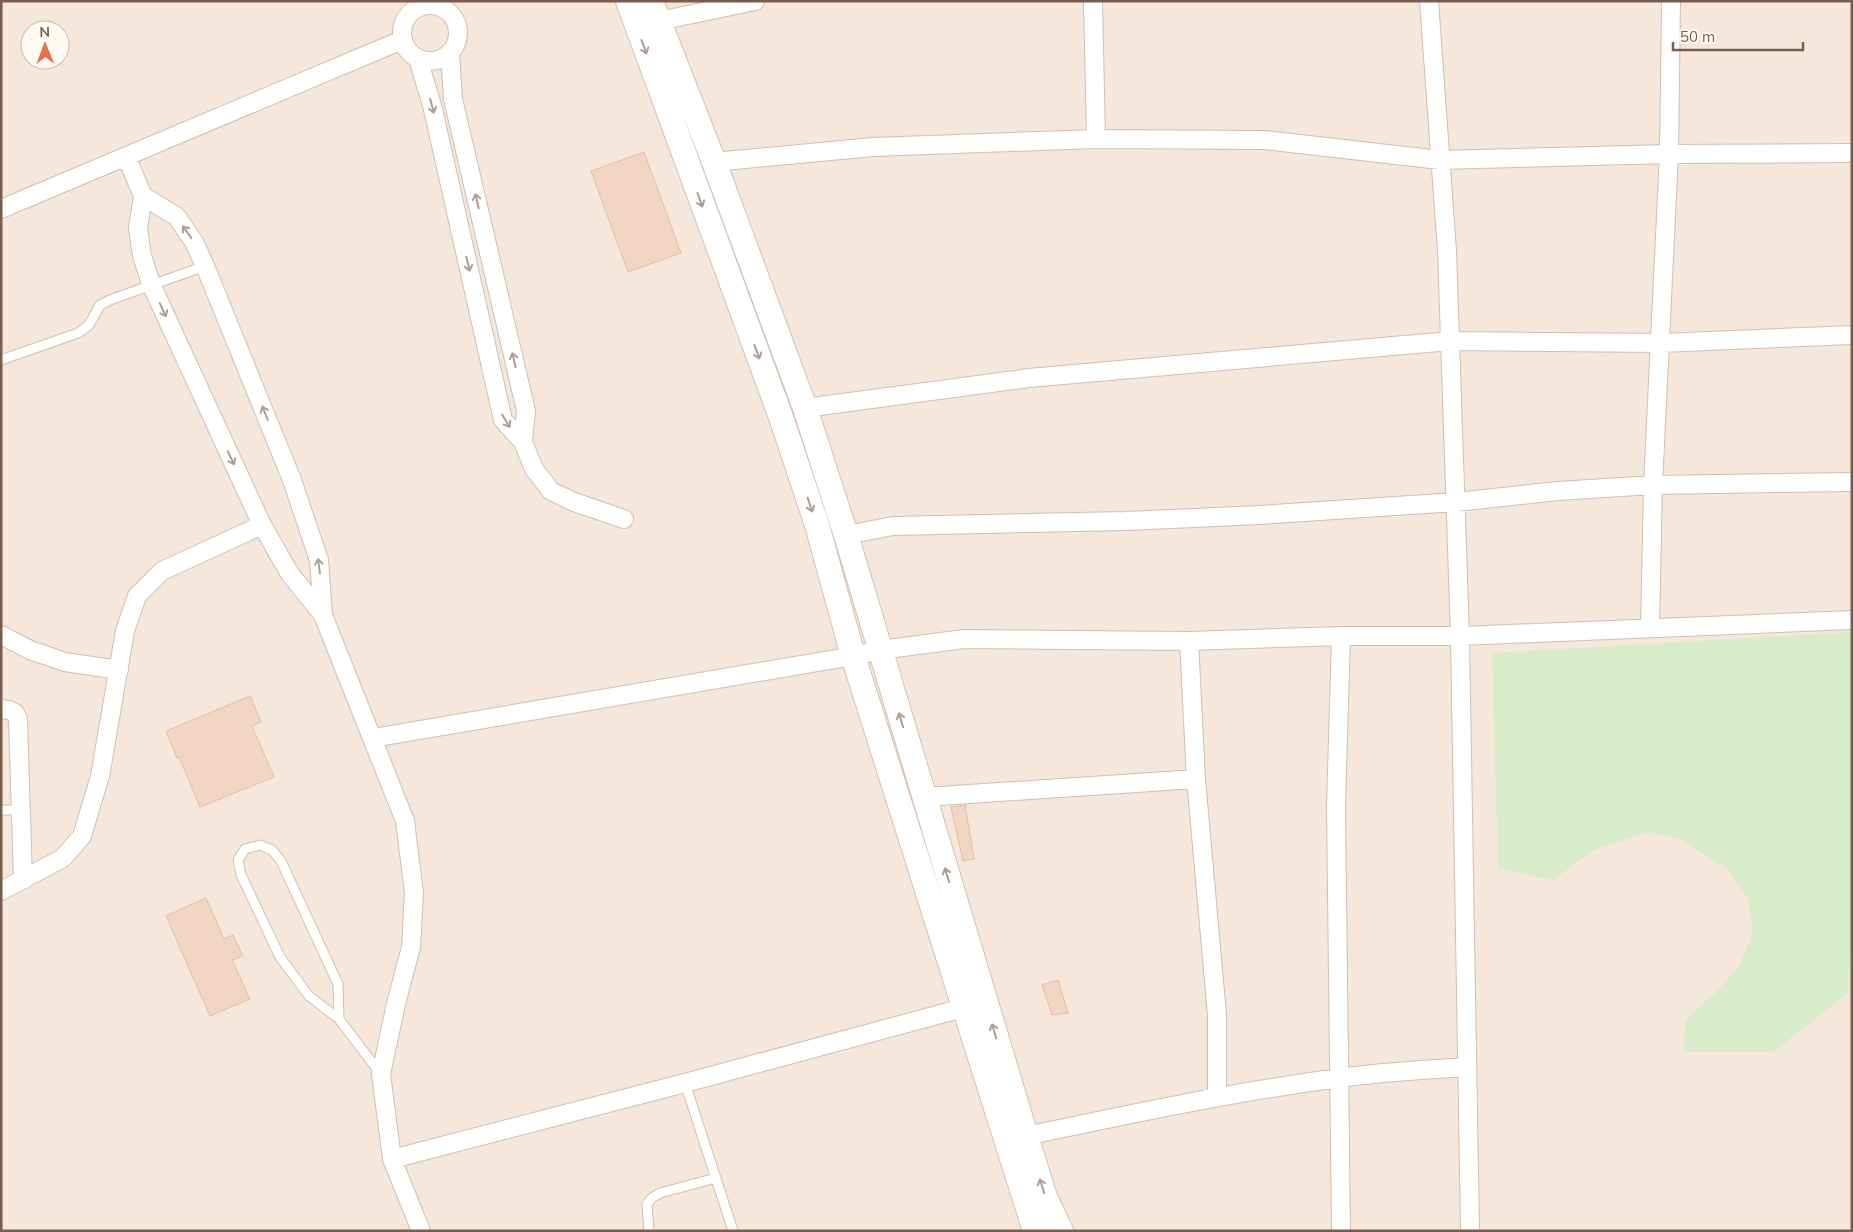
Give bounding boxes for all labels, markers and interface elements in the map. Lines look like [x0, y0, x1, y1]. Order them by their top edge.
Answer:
north arrow [20, 20, 70, 70]
scale bar [1673, 20, 1803, 52]
text: N [39, 23, 50, 41]
text: 50 m [1680, 27, 1715, 46]
one-way arrow [640, 39, 649, 54]
one-way arrow [428, 97, 437, 113]
one-way arrow [696, 192, 705, 207]
one-way arrow [472, 194, 481, 210]
one-way arrow [182, 225, 192, 239]
one-way arrow [464, 256, 473, 272]
one-way arrow [158, 303, 168, 318]
one-way arrow [753, 344, 762, 359]
one-way arrow [509, 352, 518, 368]
one-way arrow [259, 406, 268, 421]
one-way arrow [501, 414, 512, 428]
one-way arrow [227, 450, 236, 465]
one-way arrow [806, 497, 816, 513]
one-way arrow [314, 559, 324, 575]
one-way arrow [895, 712, 905, 728]
one-way arrow [942, 868, 952, 884]
one-way arrow [989, 1023, 999, 1039]
one-way arrow [1037, 1179, 1046, 1194]

